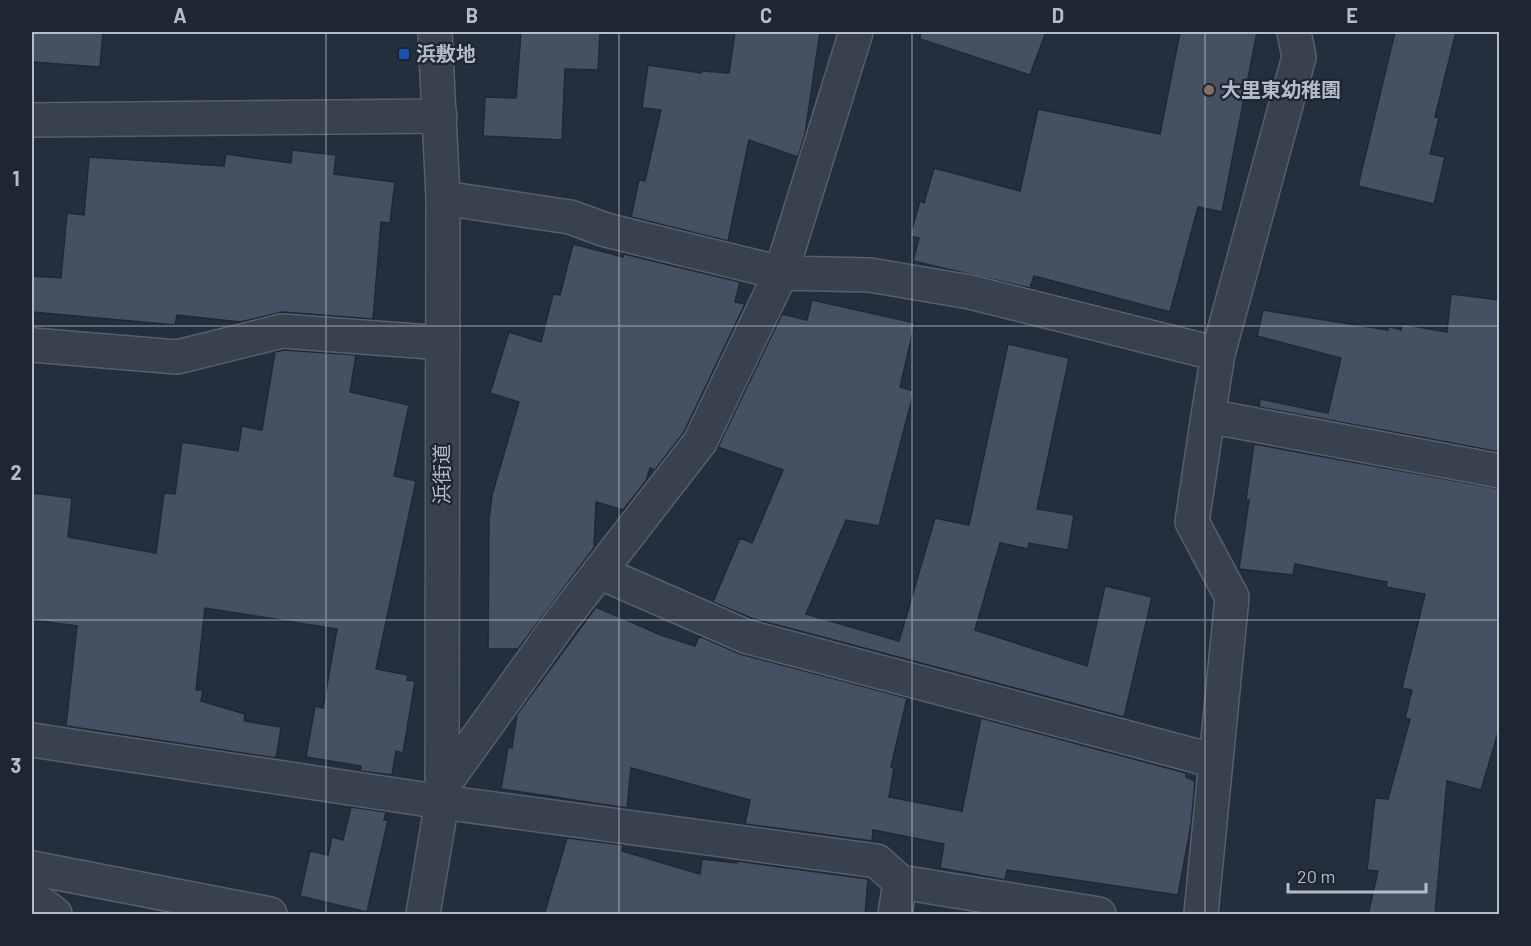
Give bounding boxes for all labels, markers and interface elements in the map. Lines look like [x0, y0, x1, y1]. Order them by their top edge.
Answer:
text: A [173, 3, 187, 27]
text: B [466, 3, 478, 27]
text: C [760, 3, 772, 27]
text: D [1052, 3, 1064, 27]
text: E [1346, 3, 1358, 27]
place label: 浜敷地 [416, 41, 476, 65]
marker: 浜敷地 [397, 47, 411, 61]
place label: 大里東幼稚園 [1221, 77, 1341, 101]
marker: 大里東幼稚園 [1202, 83, 1216, 97]
text: 1 [12, 166, 20, 190]
street label: 浜街道 [429, 444, 453, 504]
text: 2 [10, 460, 22, 484]
text: 3 [11, 753, 21, 777]
scale bar [1288, 856, 1426, 894]
text: 20 m [1297, 865, 1335, 887]

